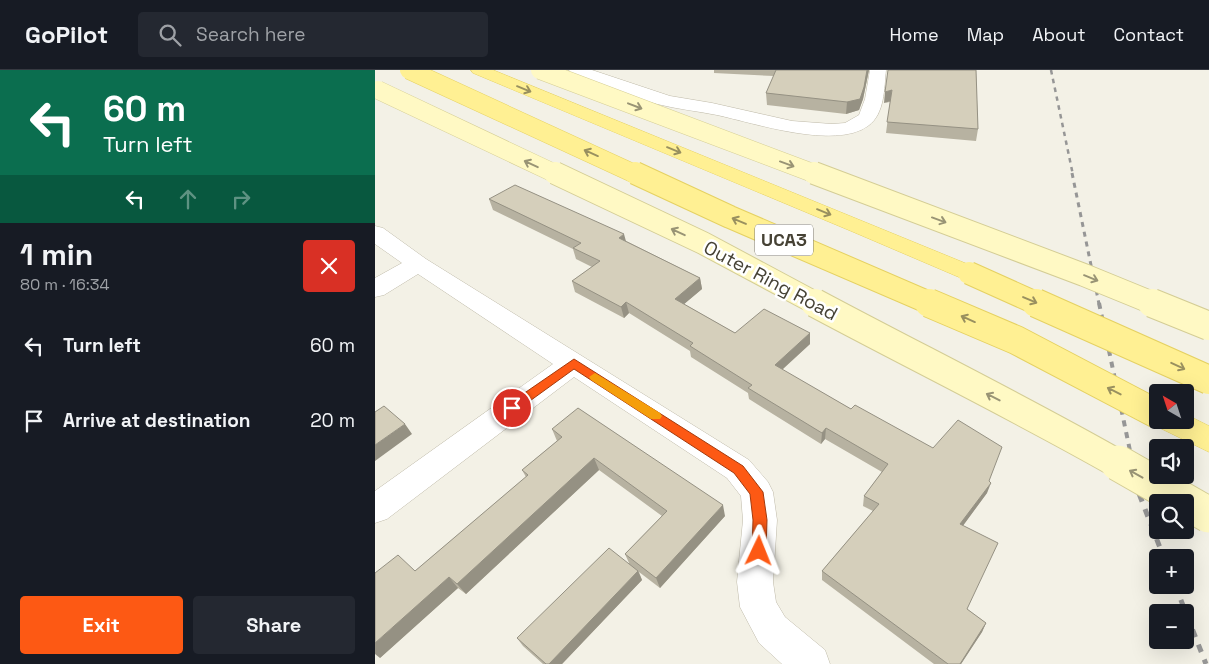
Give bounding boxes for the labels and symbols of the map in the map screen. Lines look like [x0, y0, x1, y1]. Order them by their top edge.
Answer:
one-way arrow [516, 84, 531, 94]
one-way arrow [627, 102, 642, 111]
one-way arrow [666, 146, 681, 156]
one-way arrow [584, 147, 599, 157]
one-way arrow [524, 158, 539, 168]
one-way arrow [779, 160, 794, 169]
one-way arrow [816, 208, 831, 217]
one-way arrow [732, 215, 747, 225]
one-way arrow [931, 216, 947, 225]
road number: UCA3 [755, 224, 813, 256]
one-way arrow [671, 227, 686, 237]
street label: Outer Ring Road [700, 235, 842, 326]
one-way arrow [1083, 273, 1098, 283]
one-way arrow [1022, 295, 1037, 305]
one-way arrow [961, 314, 976, 324]
one-way arrow [1170, 362, 1185, 371]
north arrow [1149, 384, 1194, 429]
one-way arrow [1107, 386, 1122, 395]
pin [491, 387, 533, 429]
one-way arrow [986, 392, 1001, 401]
one-way arrow [1129, 468, 1144, 478]
position arrow [732, 524, 784, 576]

